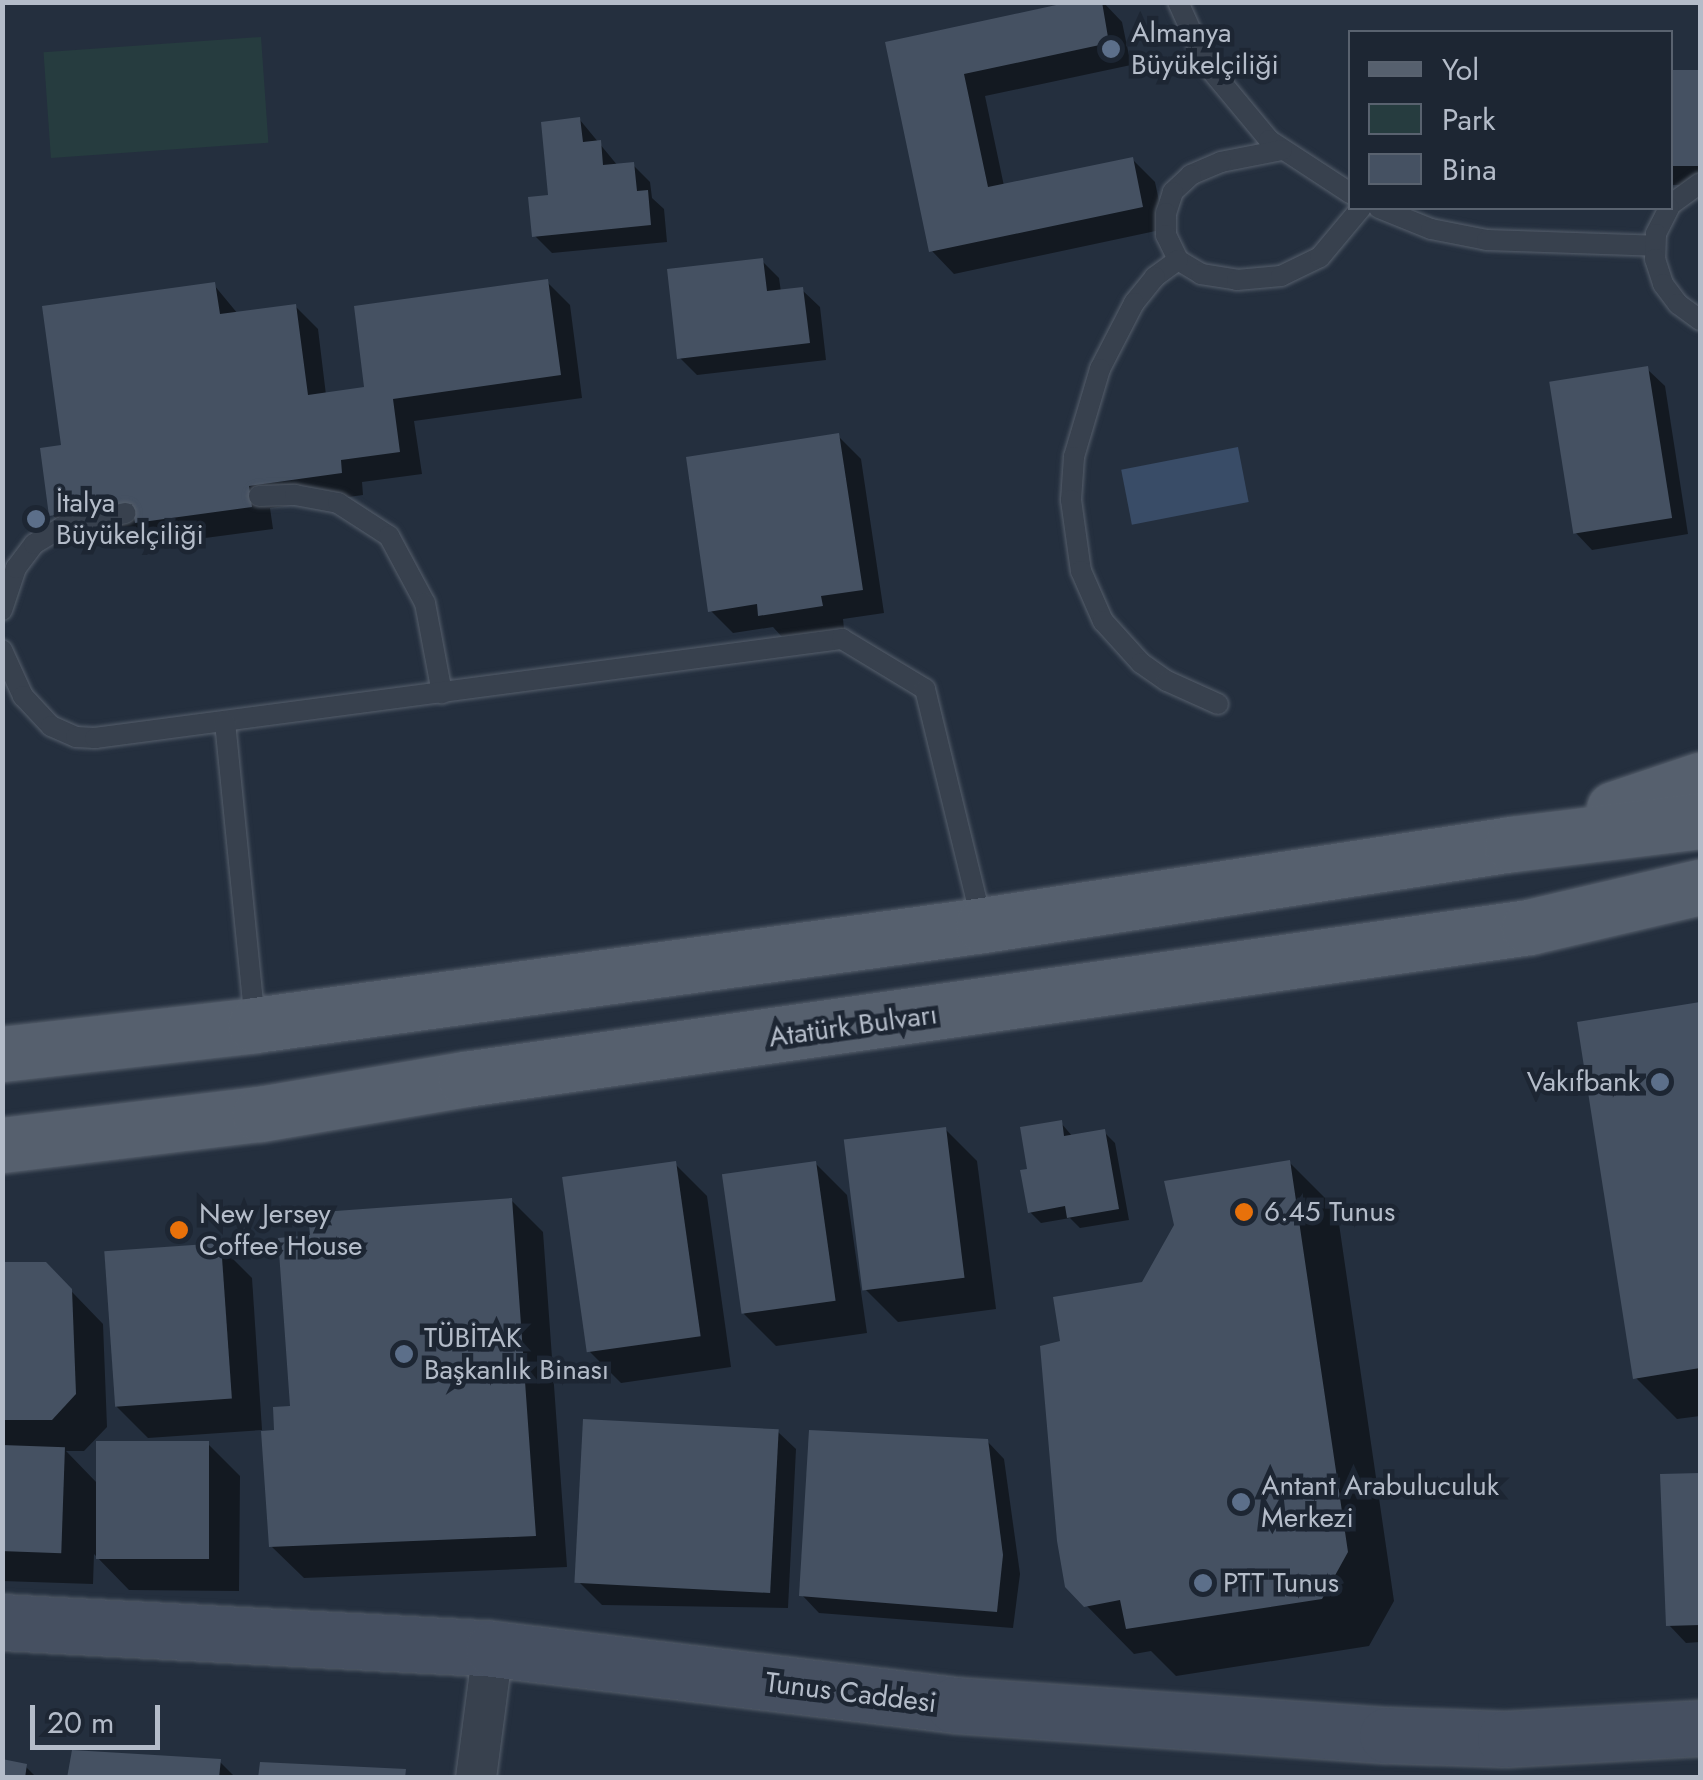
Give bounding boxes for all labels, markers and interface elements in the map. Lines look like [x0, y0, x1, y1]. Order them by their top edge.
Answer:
place label: Almanya Büyükelçiliği [1131, 16, 1279, 82]
legend [1348, 30, 1673, 210]
marker: Almanya Büyükelçiliği [1100, 38, 1122, 60]
text: Yol [1442, 48, 1479, 91]
text: Park [1442, 98, 1495, 141]
text: Bina [1442, 148, 1497, 191]
place label: İtalya Büyükelçiliği [56, 486, 204, 552]
marker: İtalya Büyükelçiliği [25, 508, 47, 530]
street label: Atatürk Bulvarı [767, 998, 939, 1054]
place label: Vakıfbank [1527, 1065, 1640, 1099]
marker: Vakıfbank [1649, 1071, 1671, 1093]
place label: 6.45 Tunus [1264, 1195, 1395, 1229]
place label: New Jersey Coffee House [199, 1197, 362, 1263]
marker: 6.45 Tunus [1233, 1201, 1255, 1223]
marker: New Jersey Coffee House [168, 1219, 190, 1241]
place label: TÜBİTAK Başkanlık Binası [424, 1321, 609, 1387]
marker: TÜBİTAK Başkanlık Binası [393, 1343, 415, 1365]
place label: Antant Arabuluculuk Merkezi [1261, 1469, 1499, 1535]
marker: Antant Arabuluculuk Merkezi [1230, 1491, 1252, 1513]
place label: PTT Tunus [1223, 1566, 1339, 1600]
marker: PTT Tunus [1192, 1572, 1214, 1594]
street label: Tunus Caddesi [764, 1666, 938, 1720]
scale bar [35, 1685, 165, 1747]
text: 20 m [47, 1701, 114, 1744]

